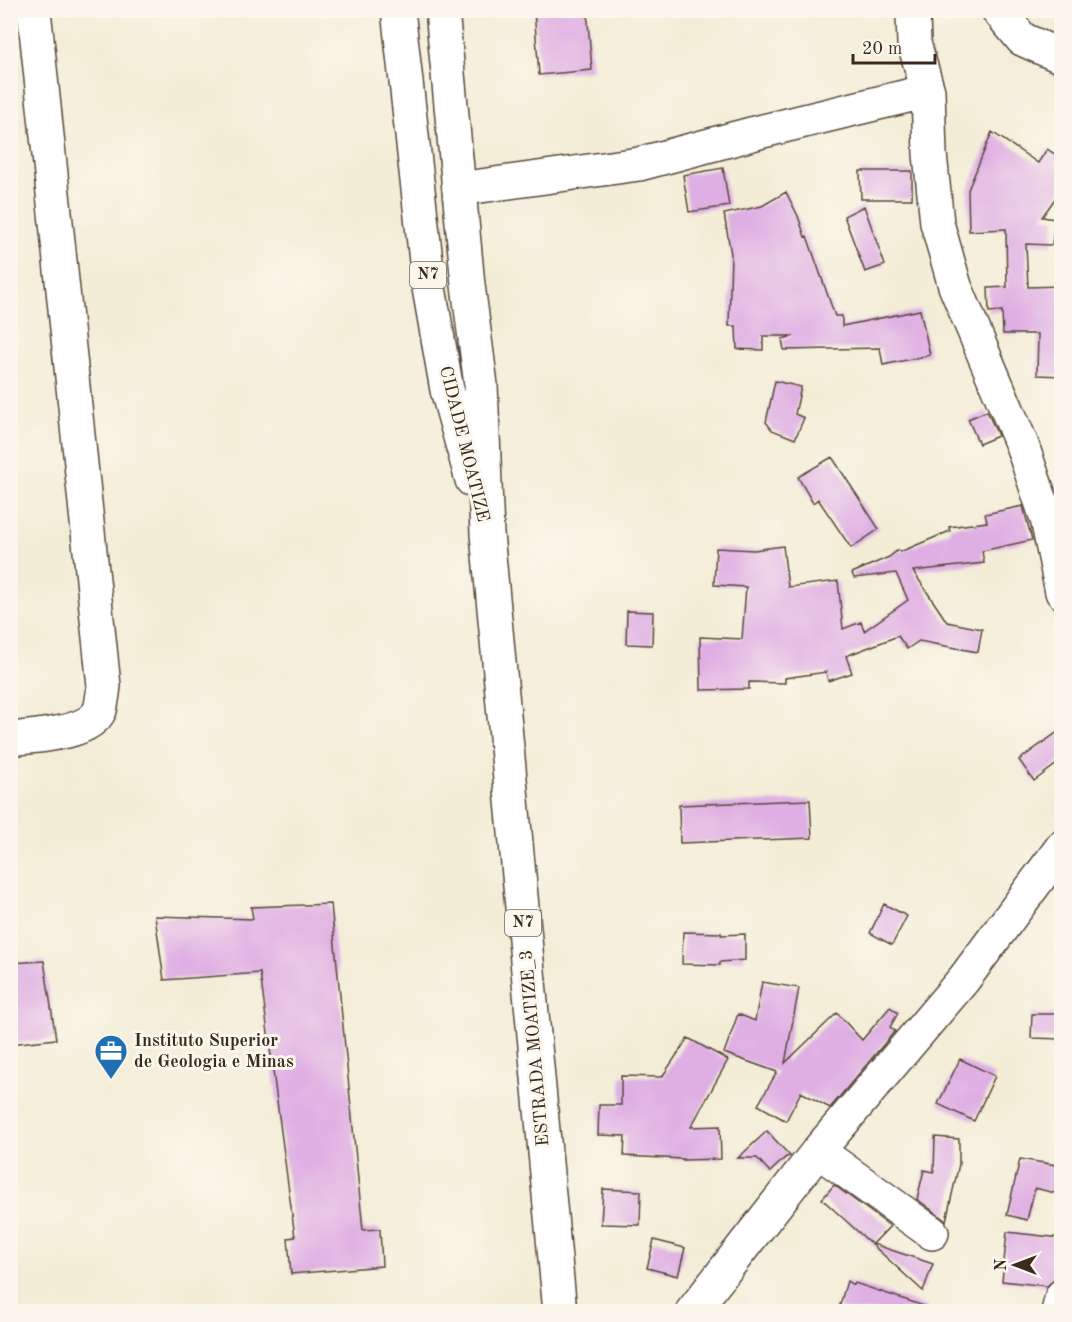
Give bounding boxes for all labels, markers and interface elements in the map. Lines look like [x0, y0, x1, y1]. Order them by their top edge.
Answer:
scale bar [853, 27, 936, 65]
text: 20 m [862, 40, 902, 58]
road number: N7 [410, 262, 446, 288]
street label: CIDADE MOATIZE [436, 364, 492, 524]
road number: N7 [505, 910, 541, 936]
street label: ESTRADA MOATIZE_3 [517, 949, 553, 1147]
place label: Instituto Superior de Geologia e Minas [134, 1032, 294, 1071]
office icon: Instituto Superior de Geologia e Minas [93, 1033, 129, 1080]
north arrow [985, 1235, 1045, 1295]
text: N [994, 1258, 1010, 1271]

